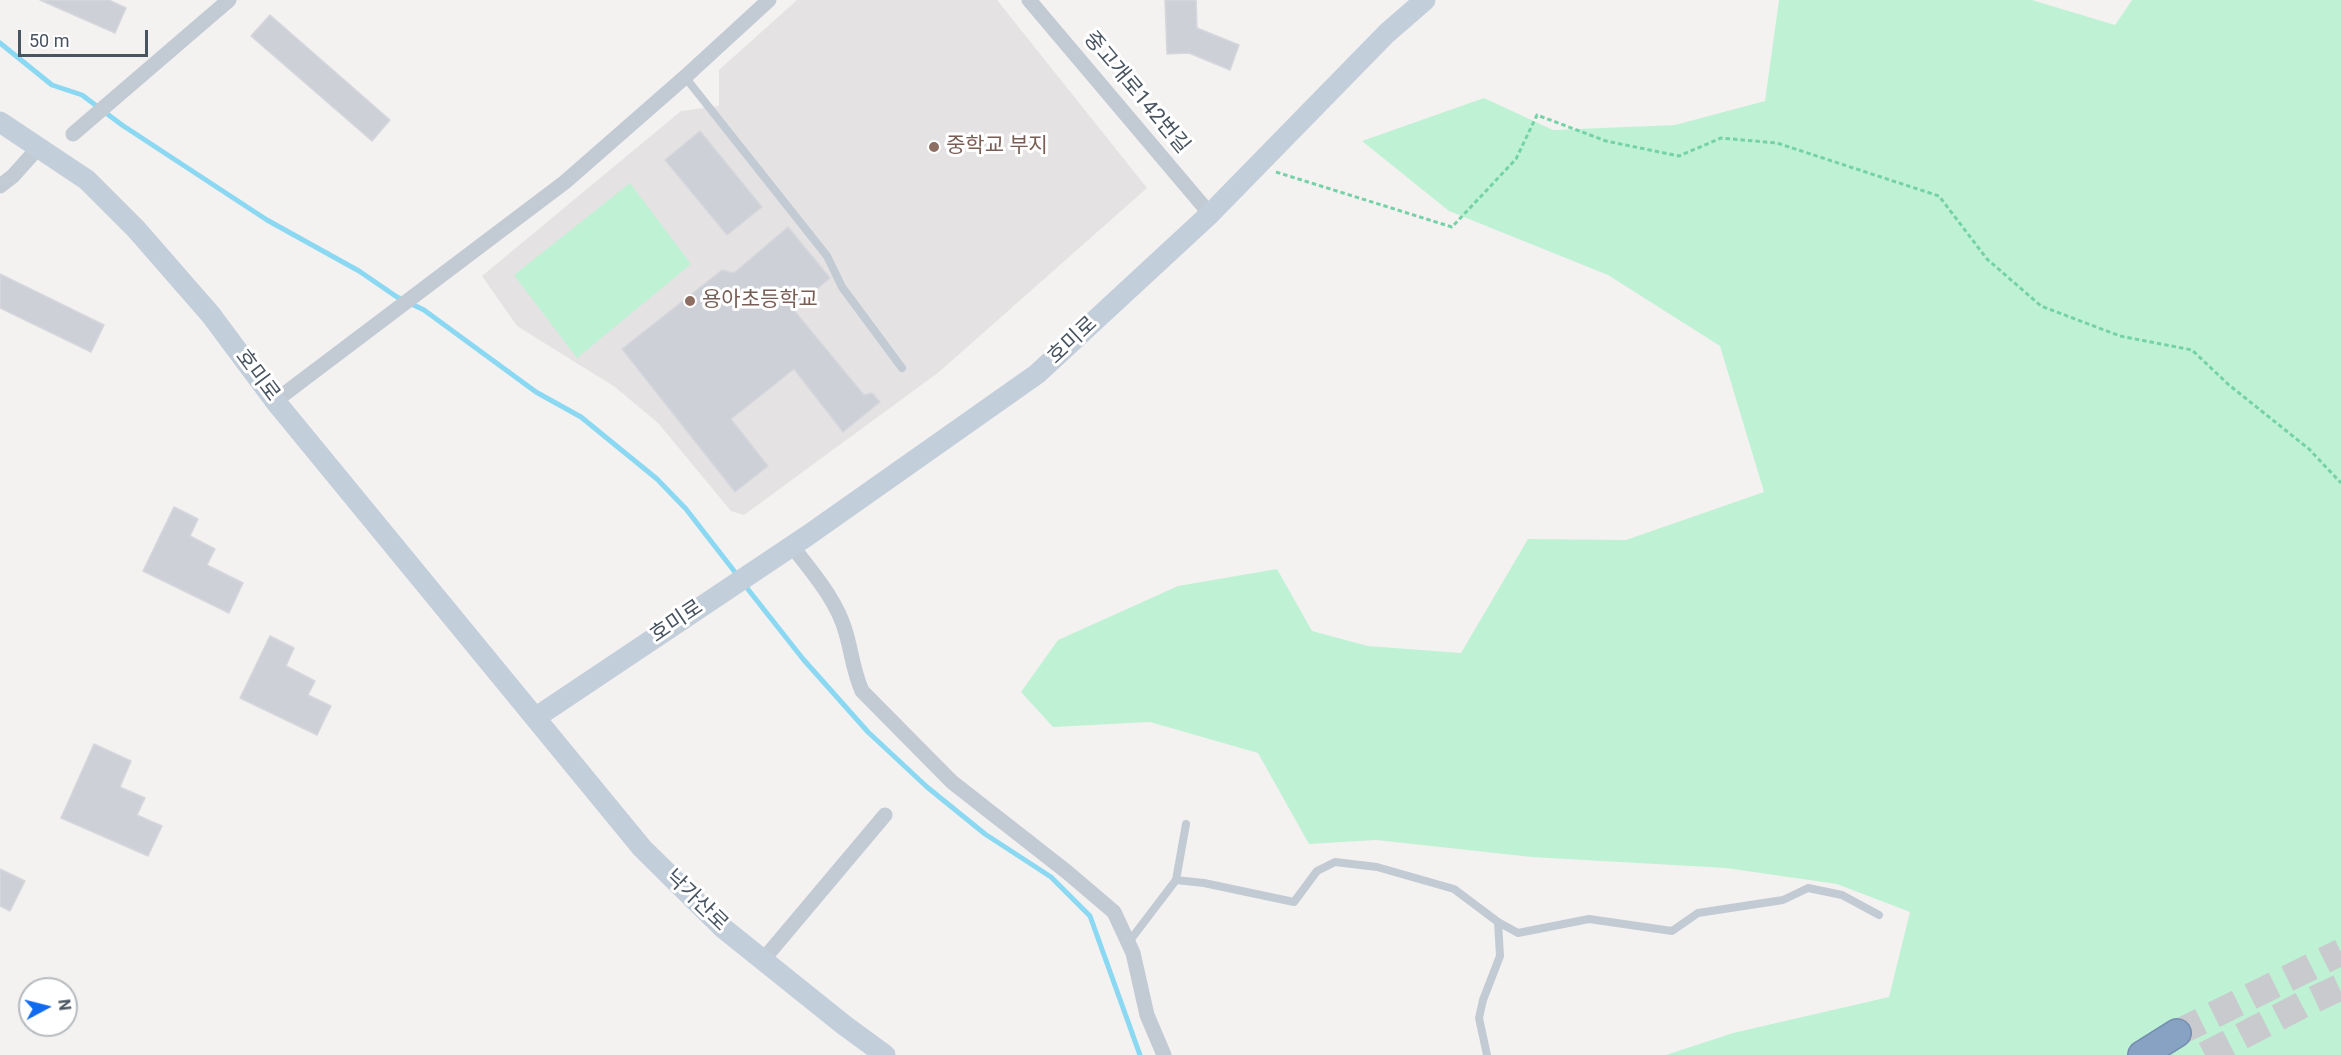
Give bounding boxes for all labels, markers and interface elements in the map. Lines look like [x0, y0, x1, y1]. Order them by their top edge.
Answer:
scale bar [21, 18, 152, 56]
street label: 중고개로142번길 [1078, 27, 1194, 159]
text: 50 m [29, 30, 69, 51]
place label: 중학교 부지 [946, 134, 1048, 160]
marker: 중학교 부지 [927, 140, 941, 154]
place label: 용아초등학교 [702, 288, 818, 314]
marker: 용아초등학교 [683, 294, 697, 308]
street label: 호미로 [1043, 312, 1103, 370]
street label: 호미로 [229, 345, 285, 407]
street label: 호미로 [646, 595, 708, 649]
street label: 낙가산로 [659, 865, 733, 937]
north arrow [18, 977, 78, 1037]
text: N [54, 998, 74, 1012]

